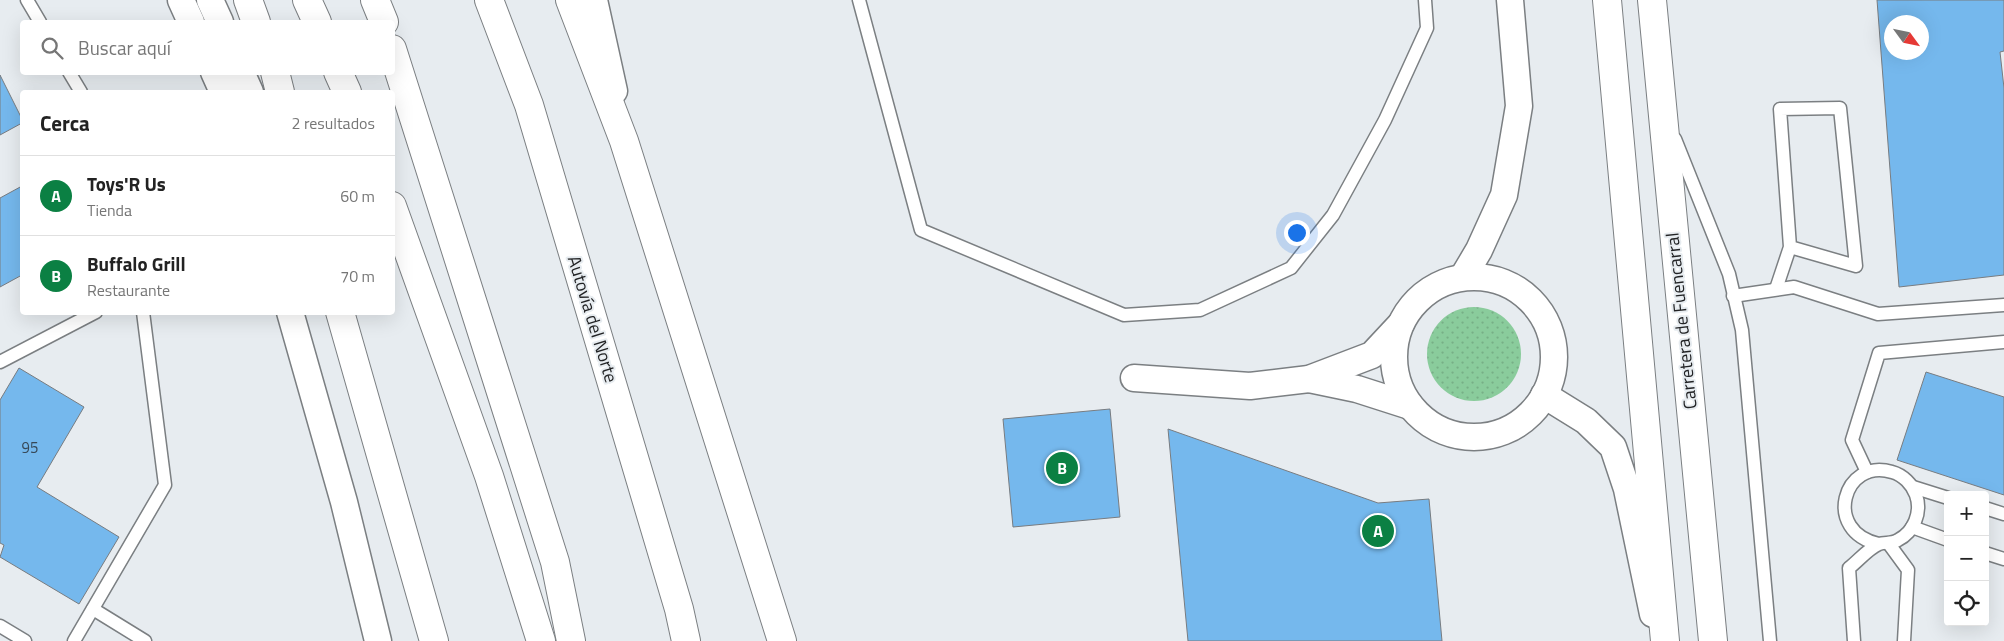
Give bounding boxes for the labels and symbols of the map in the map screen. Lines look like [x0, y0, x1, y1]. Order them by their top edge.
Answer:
north arrow [1884, 15, 1929, 60]
your location [1284, 220, 1310, 246]
street label: Carretera de Fuencarral [1658, 231, 1704, 411]
street label: Autovía del Norte [561, 252, 625, 386]
house number: 95 [22, 436, 38, 459]
pin: B [1046, 449, 1078, 487]
pin: A [1362, 512, 1394, 550]

